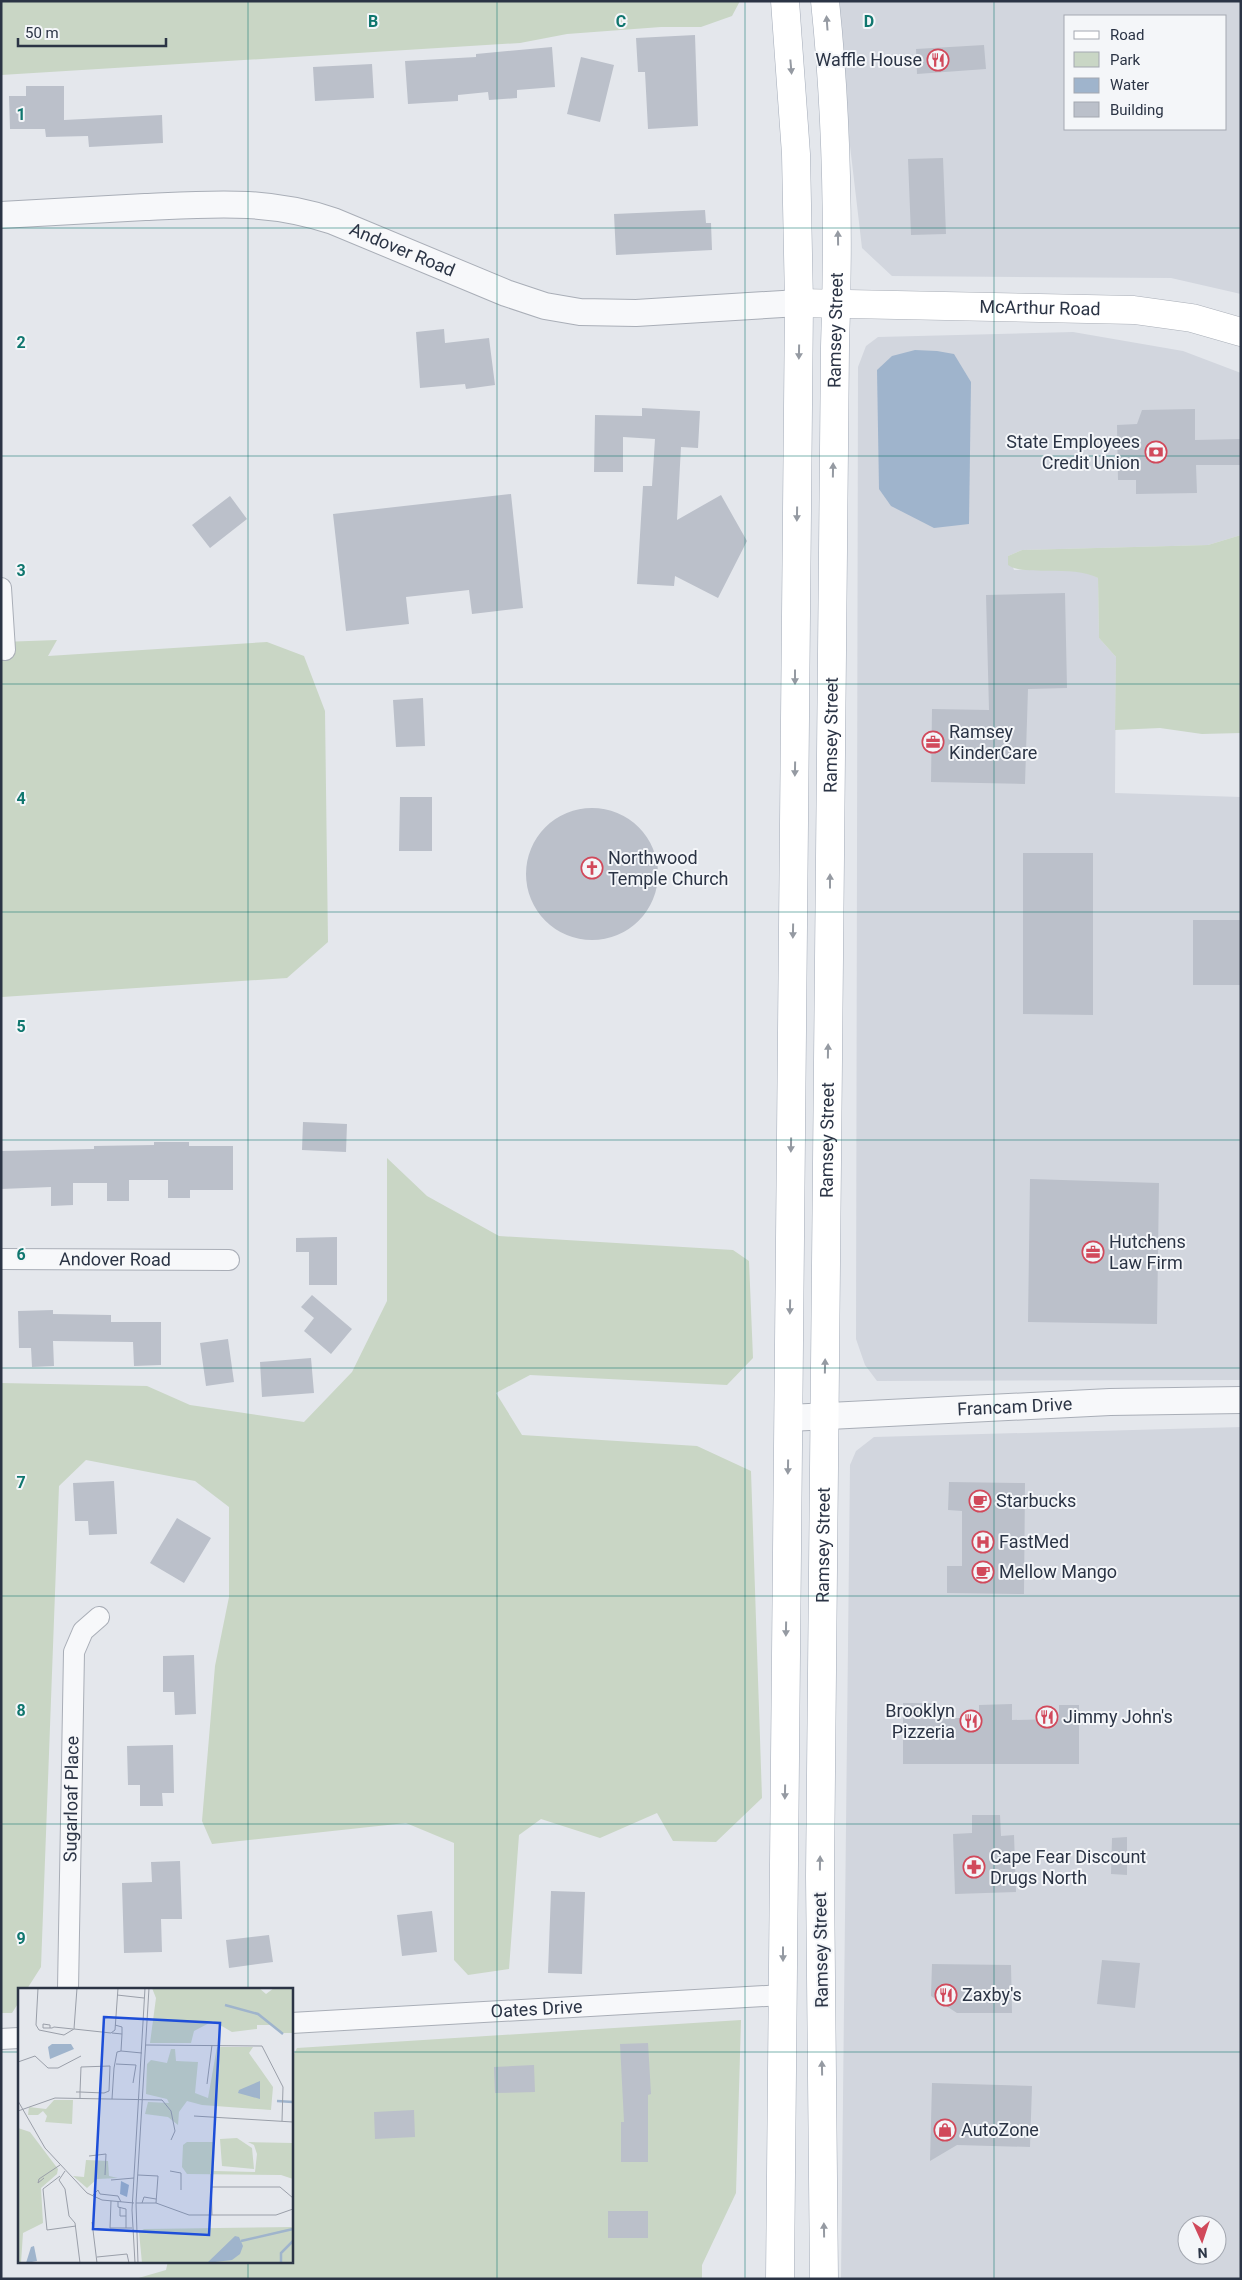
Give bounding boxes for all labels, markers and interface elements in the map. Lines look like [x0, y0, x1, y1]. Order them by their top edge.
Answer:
text: B [368, 12, 378, 31]
text: C [616, 12, 626, 31]
text: D [864, 12, 874, 31]
scale bar [18, 15, 165, 47]
one-way arrow [823, 15, 831, 31]
legend [1064, 15, 1227, 130]
text: 50 m [25, 24, 59, 42]
text: Road [1110, 26, 1144, 44]
restaurant icon: Waffle House [926, 48, 950, 72]
place label: Waffle House [815, 49, 922, 70]
text: Park [1110, 51, 1141, 69]
one-way arrow [787, 60, 795, 76]
text: Water [1110, 76, 1149, 94]
text: Building [1110, 101, 1164, 119]
text: 1 [16, 105, 26, 124]
street label: Andover Road [347, 218, 458, 281]
one-way arrow [834, 229, 842, 245]
street label: Ramsey Street [824, 272, 847, 388]
street label: McArthur Road [979, 296, 1101, 319]
text: 2 [16, 333, 26, 352]
one-way arrow [795, 344, 803, 360]
place label: State Employees Credit Union [1006, 431, 1140, 473]
bank icon: State Employees Credit Union [1144, 440, 1168, 464]
one-way arrow [830, 461, 838, 477]
one-way arrow [793, 507, 801, 523]
text: 3 [16, 561, 26, 580]
one-way arrow [791, 669, 799, 685]
street label: Ramsey Street [820, 677, 842, 793]
place label: Ramsey KinderCare [949, 721, 1037, 763]
office icon: Ramsey KinderCare [921, 730, 945, 754]
one-way arrow [791, 761, 799, 777]
text: 4 [16, 789, 26, 808]
place label: Northwood Temple Church [608, 847, 729, 889]
church icon: Northwood Temple Church [580, 856, 604, 880]
one-way arrow [826, 873, 834, 889]
one-way arrow [789, 923, 797, 939]
text: 5 [16, 1017, 26, 1036]
one-way arrow [824, 1042, 832, 1058]
street label: Ramsey Street [816, 1082, 838, 1198]
one-way arrow [787, 1137, 795, 1153]
place label: Hutchens Law Firm [1109, 1231, 1186, 1273]
office icon: Hutchens Law Firm [1081, 1240, 1105, 1264]
text: 6 [16, 1245, 26, 1264]
street label: Andover Road [59, 1248, 171, 1270]
one-way arrow [786, 1300, 794, 1316]
one-way arrow [821, 1358, 829, 1374]
street label: Francam Drive [957, 1393, 1073, 1420]
one-way arrow [784, 1459, 792, 1475]
text: 7 [16, 1473, 26, 1492]
street label: Ramsey Street [812, 1487, 834, 1603]
cafe icon: Starbucks [968, 1489, 992, 1513]
place label: Starbucks [996, 1490, 1076, 1511]
hospital icon: FastMed [971, 1530, 995, 1554]
place label: FastMed [999, 1531, 1069, 1552]
cafe icon: Mellow Mango [971, 1560, 995, 1584]
place label: Mellow Mango [999, 1561, 1117, 1582]
one-way arrow [782, 1622, 790, 1638]
place label: Brooklyn Pizzeria [885, 1700, 955, 1742]
text: 8 [16, 1701, 26, 1720]
restaurant icon: Jimmy John's [1035, 1705, 1059, 1729]
place label: Jimmy John's [1063, 1706, 1173, 1727]
restaurant icon: Brooklyn Pizzeria [959, 1709, 983, 1733]
street label: Sugarloaf Place [59, 1736, 83, 1862]
one-way arrow [781, 1784, 789, 1800]
place label: Cape Fear Discount Drugs North [990, 1846, 1146, 1888]
one-way arrow [817, 1854, 825, 1870]
pharmacy icon: Cape Fear Discount Drugs North [962, 1855, 986, 1879]
street label: Ramsey Street [809, 1892, 832, 2008]
text: 9 [16, 1929, 26, 1948]
one-way arrow [779, 1947, 787, 1963]
restaurant icon: Zaxby's [934, 1983, 958, 2007]
place label: Zaxby's [962, 1984, 1022, 2005]
inset map [18, 1988, 292, 2262]
street label: Oates Drive [490, 1995, 583, 2022]
one-way arrow [818, 2059, 826, 2075]
shop icon: AutoZone [933, 2118, 957, 2142]
place label: AutoZone [961, 2119, 1039, 2140]
north arrow [1177, 2215, 1227, 2265]
one-way arrow [819, 2222, 827, 2238]
text: N [1197, 2245, 1208, 2261]

